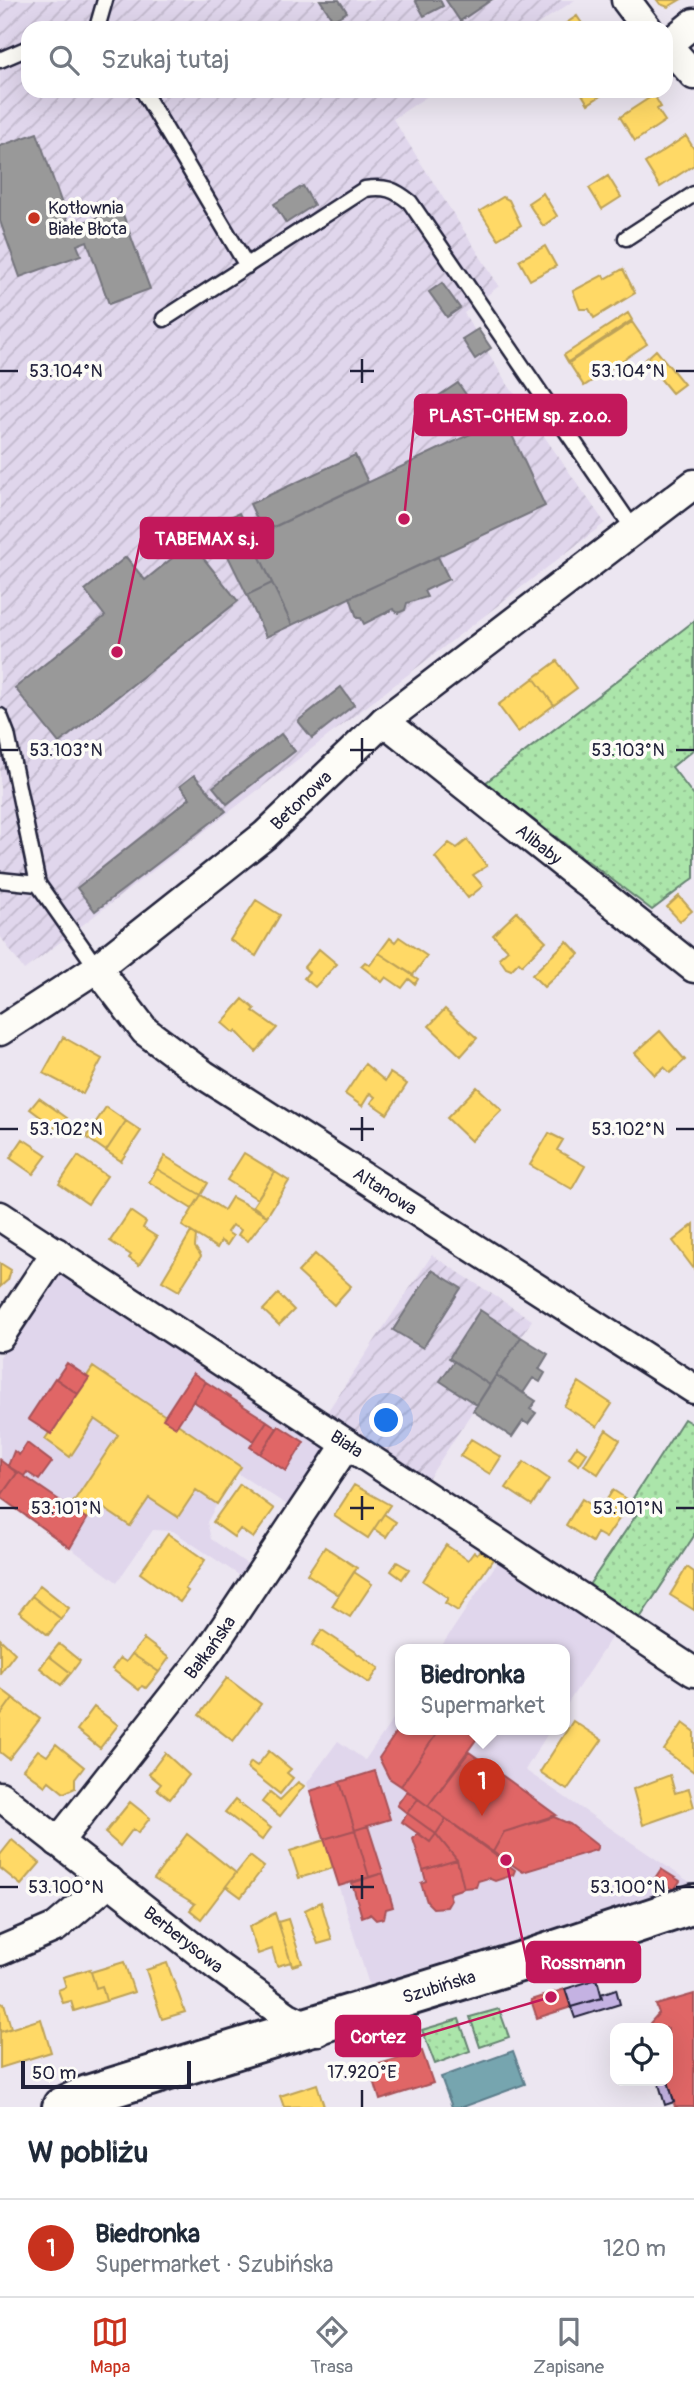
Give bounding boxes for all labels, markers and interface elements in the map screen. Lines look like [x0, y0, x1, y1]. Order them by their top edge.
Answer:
search box [21, 21, 673, 98]
icon: search [45, 41, 83, 79]
text: Szukaj tutaj [101, 44, 229, 76]
place label: Kotłownia Białe Błota [48, 197, 127, 241]
marker: Kotłownia Białe Błota [26, 210, 42, 226]
text: 53.104°N [29, 360, 103, 383]
text: 53.104°N [591, 360, 665, 383]
callout: PLAST-CHEM sp. z.o.o. [415, 395, 626, 435]
text: PLAST-CHEM sp. z.o.o. [428, 404, 612, 428]
callout: TABEMAX s.j. [141, 518, 273, 558]
text: TABEMAX s.j. [154, 527, 259, 551]
text: 53.103°N [29, 739, 103, 762]
text: 53.103°N [591, 739, 665, 762]
street label: Betonowa [266, 766, 337, 835]
street label: Alibaby [511, 819, 567, 870]
text: 53.102°N [29, 1118, 103, 1141]
text: 53.102°N [591, 1118, 665, 1141]
street label: Altanowa [349, 1162, 422, 1220]
your location [369, 1403, 403, 1437]
street label: Biała [326, 1425, 368, 1463]
text: 53.101°N [31, 1497, 101, 1520]
text: 53.101°N [593, 1497, 663, 1520]
street label: Bałkańska [179, 1611, 241, 1684]
popup [395, 1644, 570, 1735]
text: Biedronka [420, 1659, 525, 1691]
text: Supermarket [420, 1691, 545, 1720]
pin: 1 [459, 1758, 505, 1816]
text: 53.100°N [28, 1876, 104, 1899]
text: 53.100°N [590, 1876, 666, 1899]
street label: Berberysowa [139, 1901, 228, 1978]
callout: Rossmann [527, 1942, 640, 1982]
text: Rossmann [541, 1951, 626, 1975]
street label: Szubińska [400, 1965, 478, 2009]
callout: Cortez [336, 2016, 420, 2056]
map controls [610, 2023, 673, 2086]
button: locate [610, 2023, 673, 2086]
text: Cortez [350, 2025, 406, 2049]
scale bar [21, 2058, 191, 2090]
text: 50 m [32, 2061, 76, 2085]
text: 17.920°E [327, 2061, 397, 2084]
text: W pobliżu [28, 2134, 148, 2171]
text: Biedronka [95, 2218, 200, 2250]
text: 1 [47, 2234, 56, 2263]
text: 120 m [603, 2234, 666, 2263]
text: Supermarket · Szubińska [95, 2250, 334, 2279]
tab: Mapa [90, 2313, 130, 2379]
tab: Trasa [310, 2313, 353, 2379]
tab: Zapisane [533, 2313, 604, 2379]

